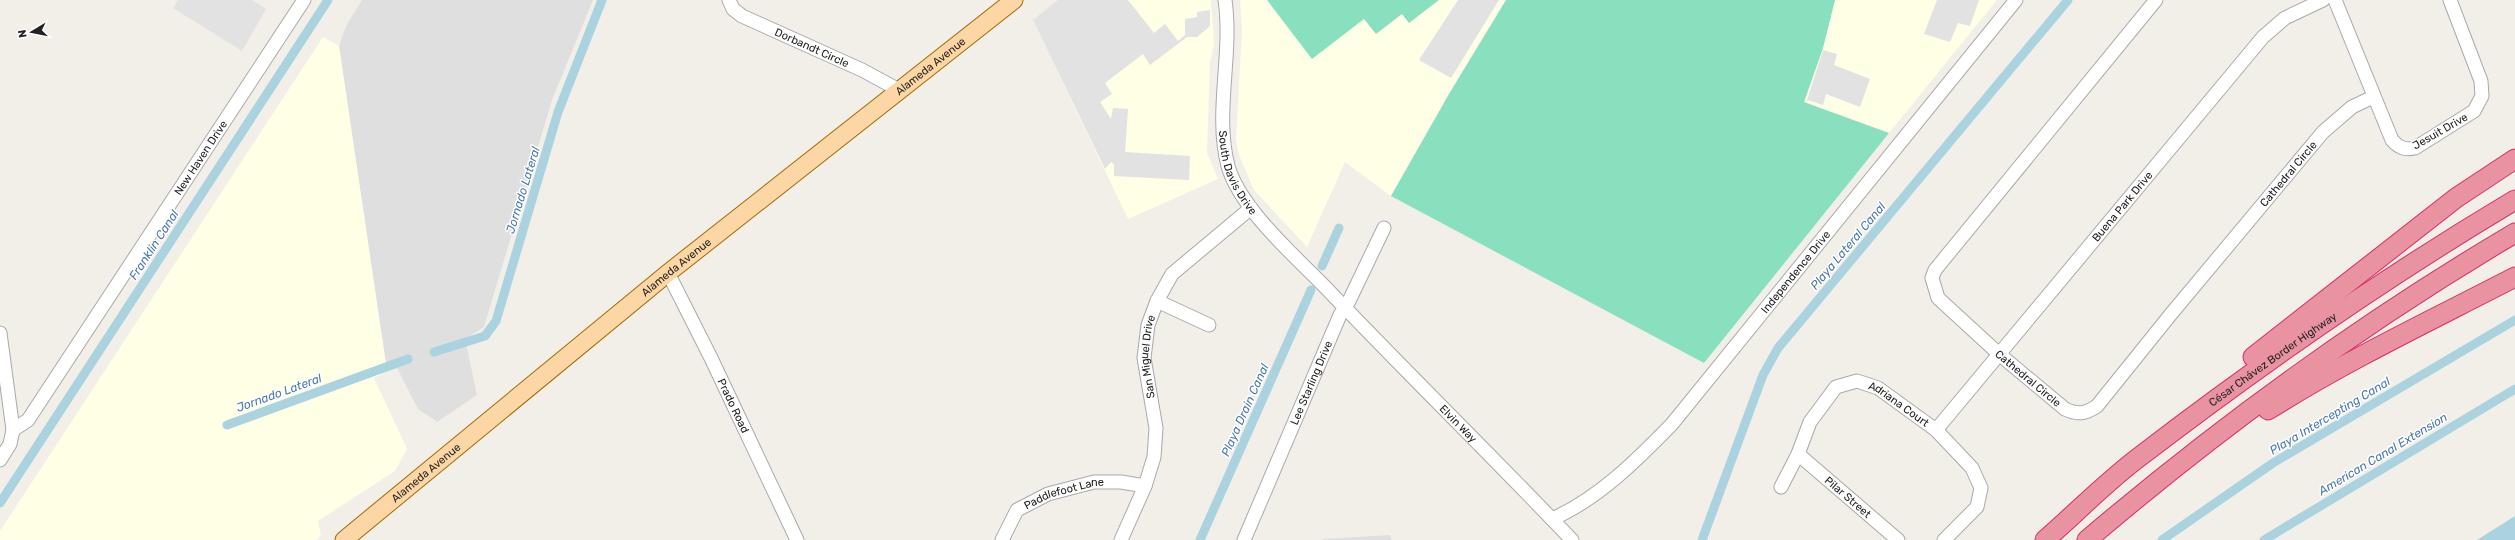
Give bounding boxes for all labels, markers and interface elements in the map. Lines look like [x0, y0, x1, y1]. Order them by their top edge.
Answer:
north arrow [12, 12, 52, 52]
street label: Dorbandt Circle [773, 26, 851, 70]
text: N [16, 29, 30, 39]
street label: Alameda Avenue [893, 35, 968, 98]
street label: Jesuit Drive [2410, 110, 2470, 152]
street label: New Haven Drive [172, 118, 230, 198]
street label: South Davis Drive [1216, 130, 1260, 218]
street label: Cathedral Circle [2257, 139, 2320, 210]
water label: Jornado Lateral [503, 144, 543, 235]
street label: Buena Park Drive [2089, 169, 2156, 244]
water label: Playa Lateral Canal [1808, 199, 1889, 292]
water label: Franklin Canal [126, 207, 182, 282]
street label: Independence Drive [1758, 228, 1833, 316]
street label: Alameda Avenue [639, 235, 714, 299]
street label: César Chávez Border Highway [2206, 310, 2339, 409]
street label: San Miguel Drive [1138, 313, 1158, 399]
street label: Lee Starling Drive [1288, 339, 1335, 427]
street label: Cathedral Circle [1992, 347, 2063, 410]
water label: Playa Drain Canal [1218, 361, 1272, 458]
water label: Jornado Lateral [234, 371, 325, 415]
water label: Playa Intercepting Canal [2267, 374, 2394, 458]
street label: Prado Road [715, 376, 752, 435]
street label: Adriana Court [1867, 379, 1932, 430]
street label: Elvin Way [1437, 402, 1480, 445]
water label: American Canal Extension [2315, 410, 2450, 499]
street label: Alameda Avenue [389, 441, 463, 505]
street label: Pilar Street [1822, 474, 1874, 521]
street label: Paddlefoot Lane [1022, 476, 1104, 512]

